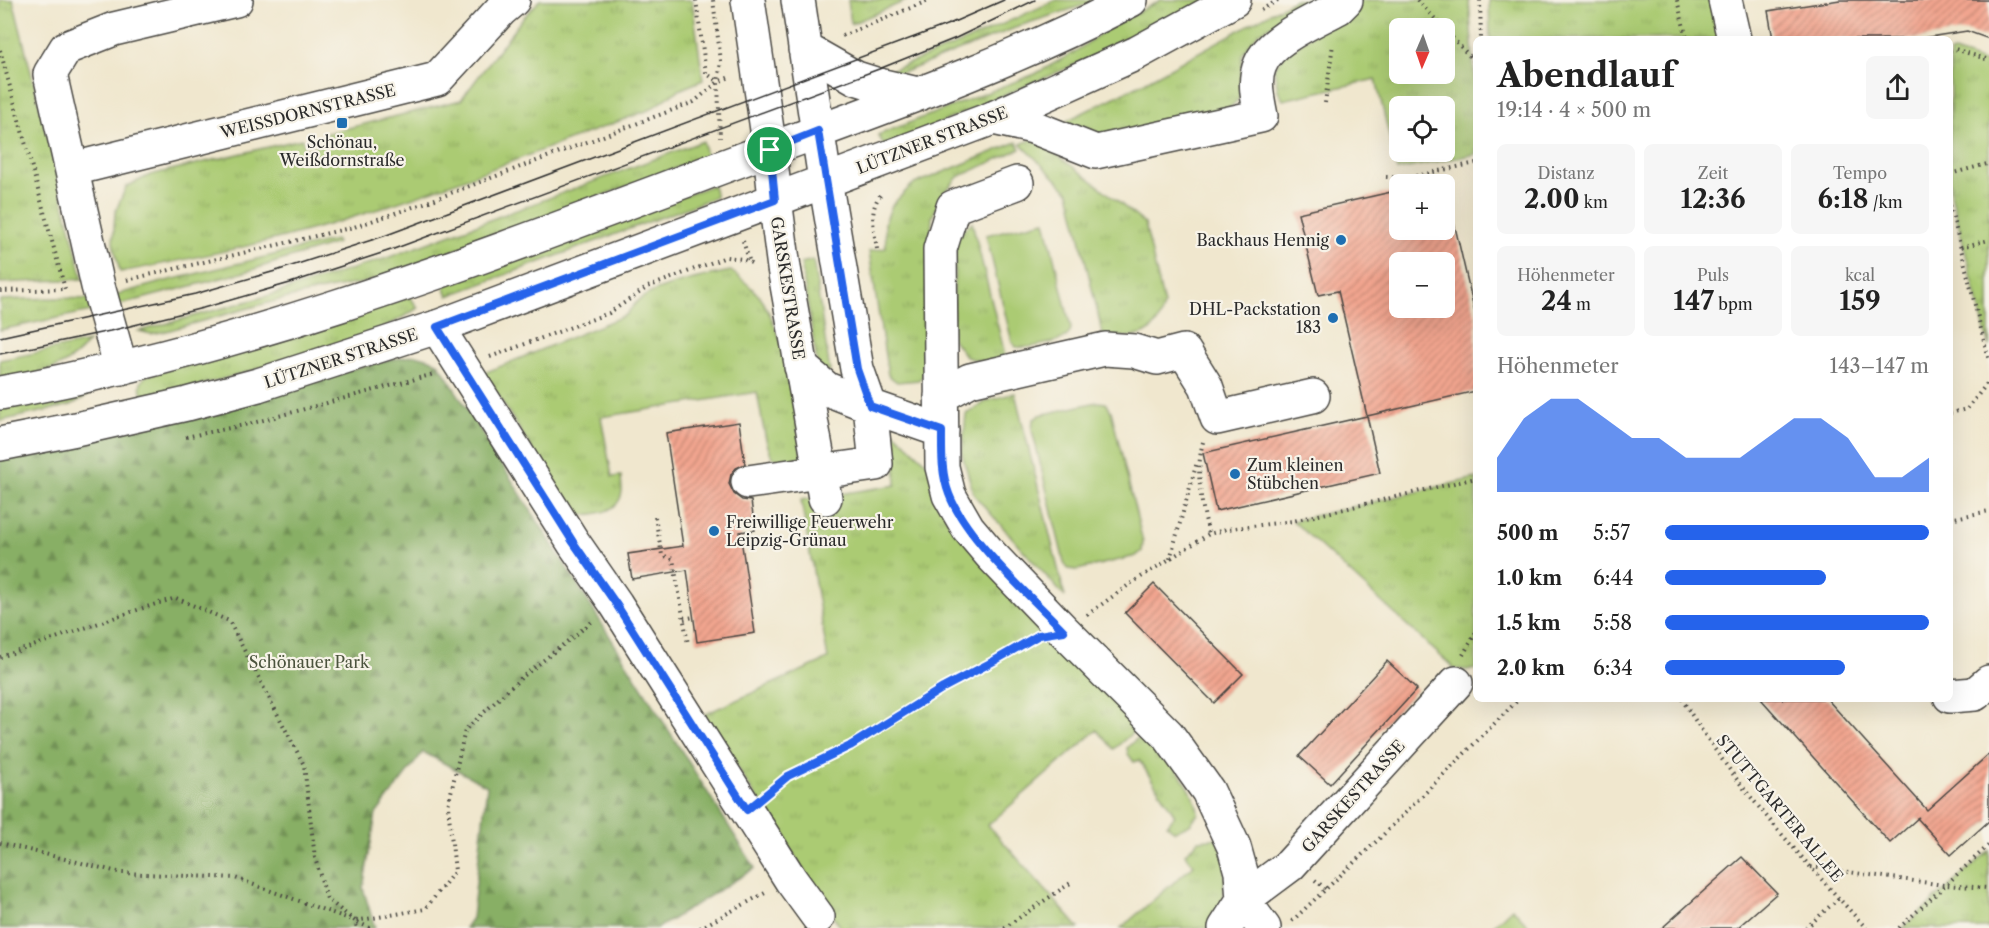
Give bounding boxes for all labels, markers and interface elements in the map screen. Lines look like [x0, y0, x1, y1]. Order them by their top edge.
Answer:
north arrow [1389, 18, 1455, 84]
map controls [1389, 18, 1455, 318]
text: Abendlauf [1497, 55, 1675, 96]
button: share [1866, 56, 1929, 119]
street label: WEISSDORNSTRASSE [217, 80, 398, 143]
button: locate [1389, 96, 1455, 162]
text: 19:14 · 4 × 500 m [1497, 98, 1651, 122]
street label: LÜTZNER STRASSE [854, 102, 1010, 178]
marker: Schönau, Weißdornstraße [335, 116, 349, 130]
pin [744, 124, 795, 175]
place label: Schönau, Weißdornstraße [278, 132, 405, 170]
icon: arrive [753, 133, 786, 166]
text: Distanz [1537, 163, 1595, 183]
text: Zeit [1698, 163, 1728, 183]
text: Tempo [1833, 163, 1887, 183]
button: + [1389, 174, 1455, 240]
text: 2.00 [1524, 183, 1579, 215]
text: 12:36 [1680, 183, 1746, 215]
text: 6:18 [1817, 183, 1868, 215]
text: km [1579, 192, 1608, 212]
text: /km [1868, 192, 1903, 212]
street label: GARSKESTRASSE [767, 215, 809, 361]
place label: Backhaus Hennig [1197, 230, 1330, 250]
marker: Backhaus Hennig [1334, 233, 1348, 247]
button: − [1389, 252, 1455, 318]
text: Höhenmeter [1517, 265, 1615, 285]
text: Puls [1697, 265, 1729, 285]
text: kcal [1845, 265, 1875, 285]
text: 24 [1541, 285, 1572, 317]
text: 147 [1673, 285, 1714, 317]
text: 159 [1839, 285, 1881, 317]
text: m [1572, 294, 1591, 314]
text: bpm [1714, 294, 1753, 314]
place label: DHL-Packstation 183 [1189, 299, 1321, 337]
marker: DHL-Packstation 183 [1326, 311, 1340, 325]
street label: LÜTZNER STRASSE [262, 324, 420, 392]
text: Höhenmeter [1497, 354, 1619, 378]
text: 143–147 m [1830, 354, 1929, 378]
place label: Zum kleinen Stübchen [1247, 455, 1344, 493]
marker: Zum kleinen Stübchen [1228, 467, 1242, 481]
place label: Freiwillige Feuerwehr Leipzig-Grünau [726, 512, 894, 550]
text: 500 m [1497, 521, 1558, 545]
text: 5:57 [1593, 521, 1630, 545]
marker: Freiwillige Feuerwehr Leipzig-Grünau [707, 524, 721, 538]
text: 1.0 km [1497, 566, 1562, 590]
text: 6:44 [1593, 566, 1633, 590]
text: 1.5 km [1497, 611, 1561, 635]
text: 5:58 [1593, 611, 1632, 635]
park label: Schönauer Park [249, 652, 370, 672]
text: 2.0 km [1497, 656, 1565, 680]
text: 6:34 [1593, 656, 1633, 680]
street label: STUTTGARTER ALLEE [1712, 730, 1848, 886]
street label: GARSKESTRASSE [1297, 736, 1409, 856]

